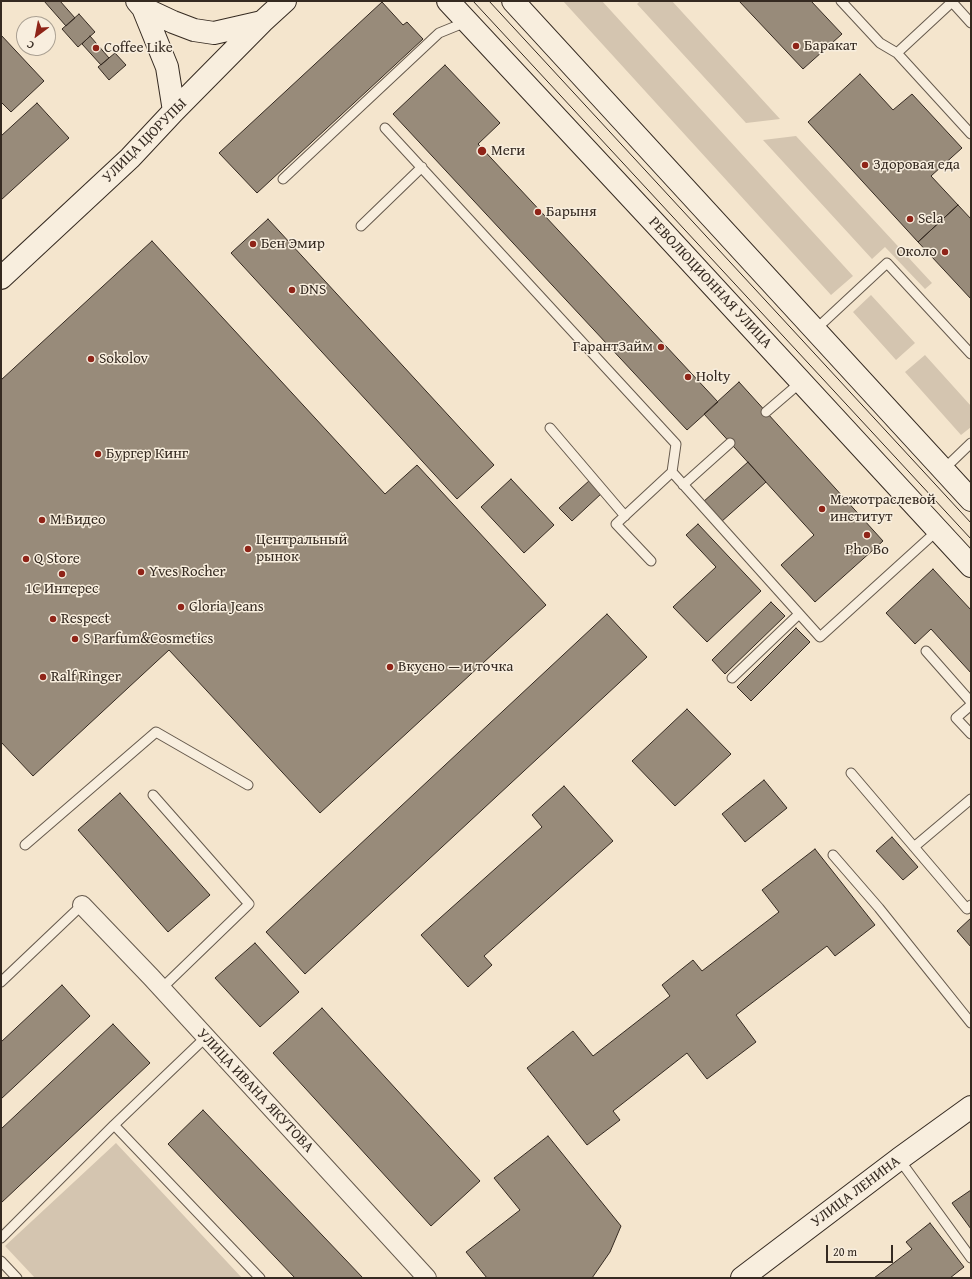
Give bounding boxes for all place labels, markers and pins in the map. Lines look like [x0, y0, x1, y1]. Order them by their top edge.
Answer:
place label: Баракат [804, 37, 857, 55]
place label: Coffee Like [104, 39, 173, 57]
marker: Баракат [791, 41, 801, 51]
marker: Coffee Like [91, 43, 101, 53]
place label: Меги [491, 142, 525, 160]
marker: Меги [476, 145, 488, 157]
place label: Здоровая еда [873, 156, 960, 174]
marker: Здоровая еда [860, 160, 870, 170]
place label: Барыня [546, 203, 597, 221]
marker: Барыня [533, 207, 543, 217]
place label: Sela [918, 210, 944, 228]
marker: Sela [905, 214, 915, 224]
place label: Бен Эмир [261, 235, 325, 253]
marker: Бен Эмир [248, 239, 258, 249]
place label: Около [896, 243, 937, 261]
marker: Около [940, 247, 950, 257]
place label: DNS [300, 281, 326, 299]
marker: DNS [287, 285, 297, 295]
place label: ГарантЗайм [573, 338, 653, 356]
marker: ГарантЗайм [656, 342, 666, 352]
place label: Sokolov [99, 350, 148, 368]
marker: Sokolov [86, 354, 96, 364]
place label: Holty [696, 368, 731, 386]
marker: Holty [683, 372, 693, 382]
place label: Бургер Кинг [106, 445, 188, 463]
marker: Бургер Кинг [93, 449, 103, 459]
place label: Межотраслевой институт [830, 491, 936, 526]
marker: Межотраслевой институт [817, 504, 827, 514]
place label: М.Видео [50, 511, 106, 529]
marker: М.Видео [37, 515, 47, 525]
marker: Pho Bo [862, 530, 872, 540]
place label: Центральный рынок [256, 531, 347, 566]
place label: Pho Bo [845, 541, 889, 559]
marker: Центральный рынок [243, 544, 253, 554]
place label: Q Store [34, 550, 80, 568]
marker: Q Store [21, 554, 31, 564]
place label: Yves Rocher [149, 563, 226, 581]
marker: Yves Rocher [136, 567, 146, 577]
marker: 1С Интерес [57, 569, 67, 579]
place label: 1С Интерес [25, 580, 99, 598]
place label: Gloria Jeans [189, 598, 264, 616]
marker: Gloria Jeans [176, 602, 186, 612]
place label: Respect [61, 610, 110, 628]
marker: Respect [48, 614, 58, 624]
place label: S Parfum&Cosmetics [83, 630, 213, 648]
marker: S Parfum&Cosmetics [70, 634, 80, 644]
place label: Вкусно — и точка [398, 658, 513, 676]
marker: Вкусно — и точка [385, 662, 395, 672]
place label: Ralf Ringer [51, 668, 121, 686]
marker: Ralf Ringer [38, 672, 48, 682]

